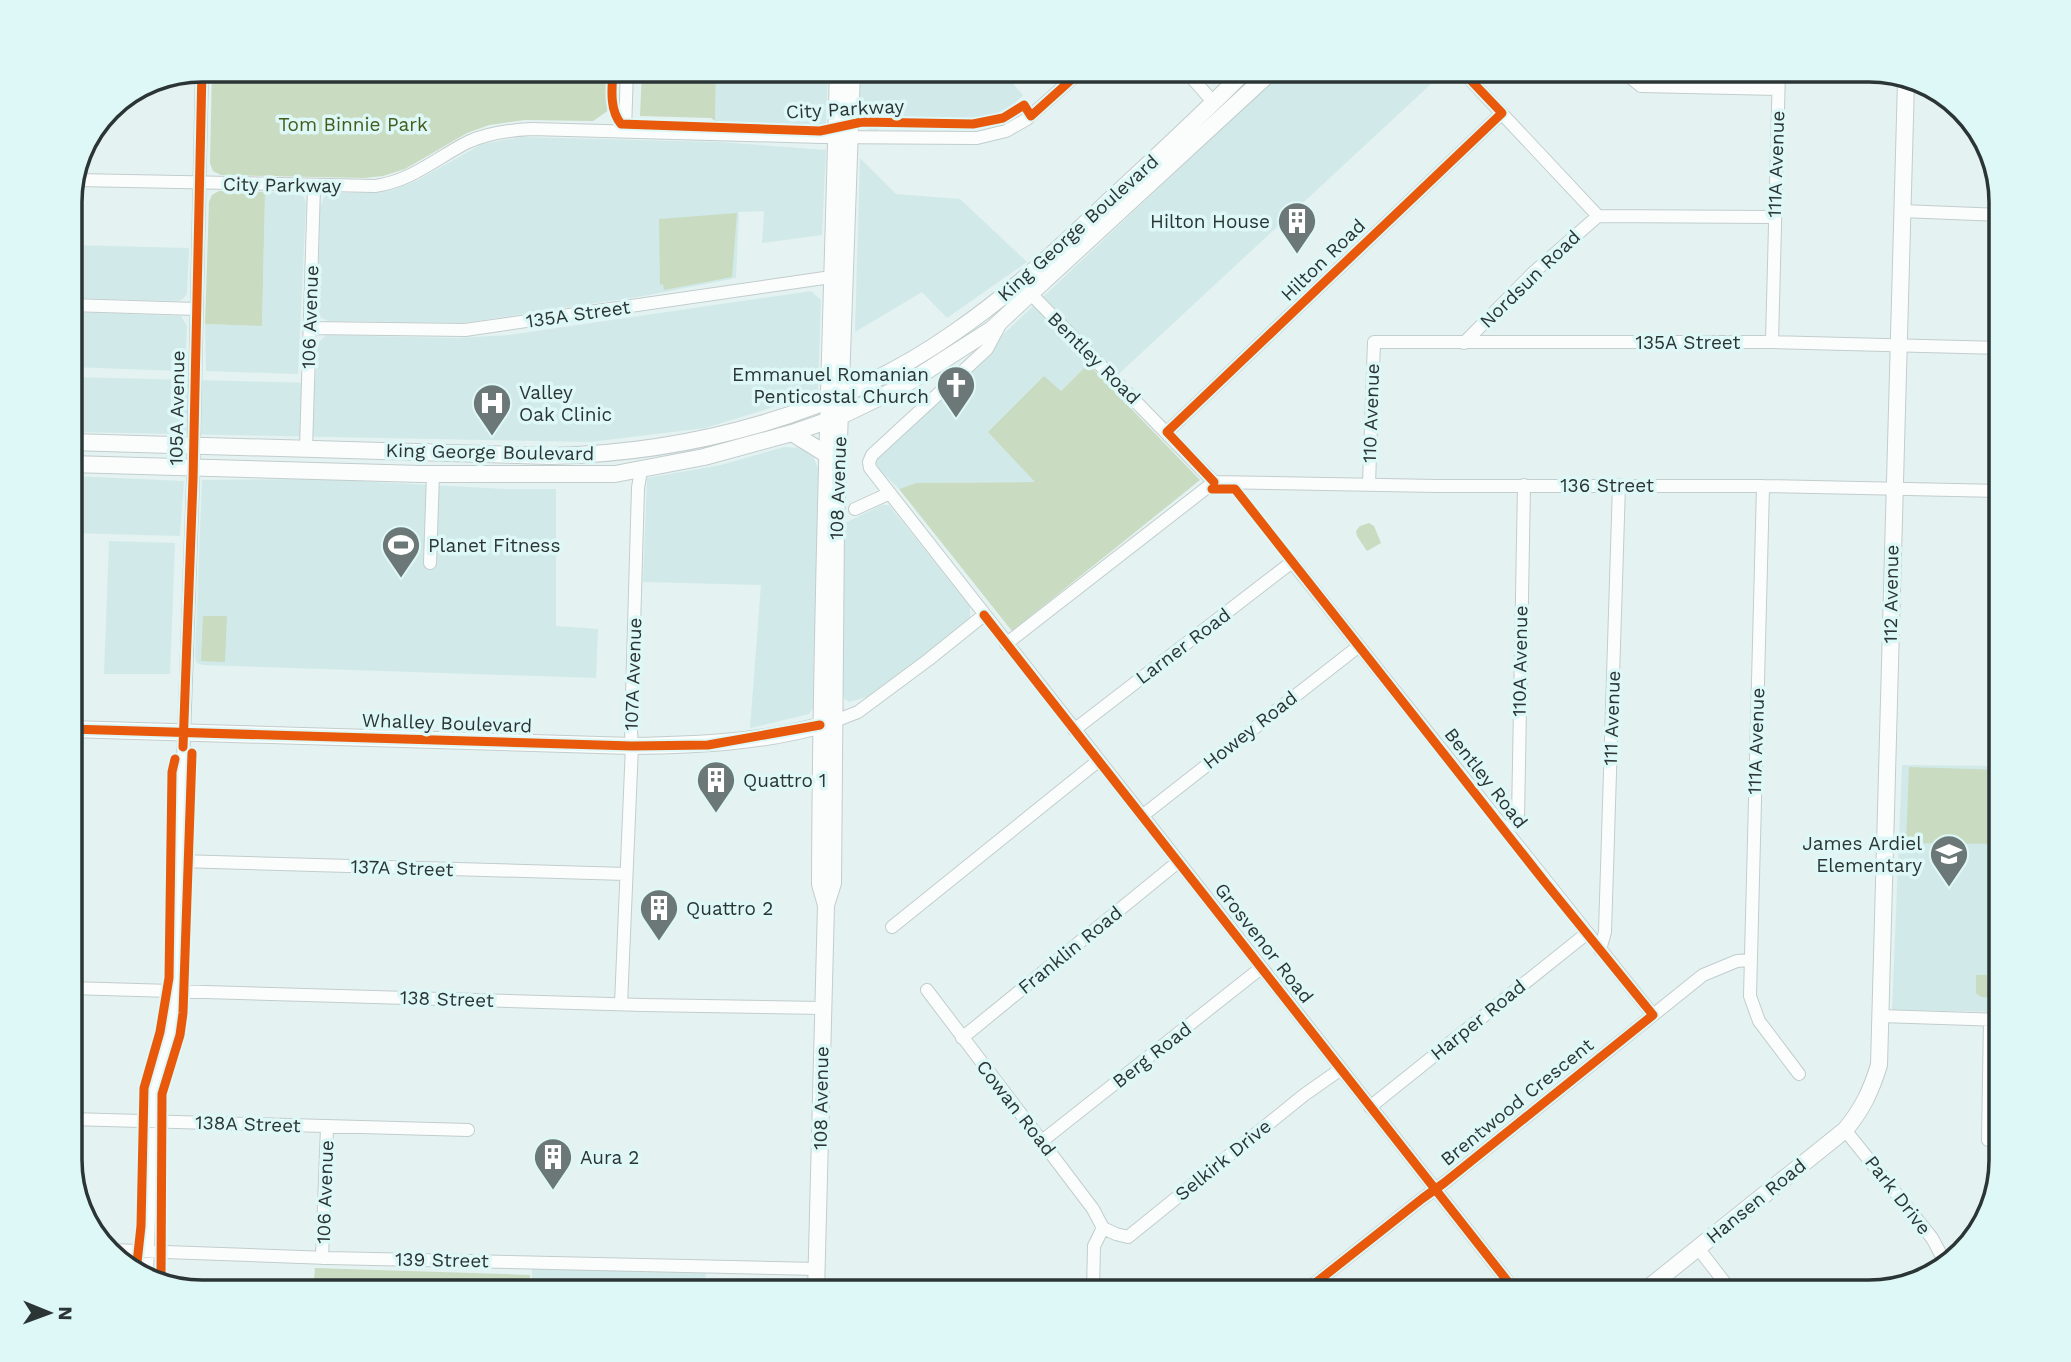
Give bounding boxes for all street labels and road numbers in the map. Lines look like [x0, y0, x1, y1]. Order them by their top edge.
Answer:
street label: City Parkway [785, 94, 905, 124]
street label: 111A Avenue [1763, 110, 1789, 218]
street label: King George Boulevard [993, 150, 1163, 306]
street label: City Parkway [223, 172, 342, 198]
street label: Hilton Road [1276, 214, 1370, 306]
street label: Nordsun Road [1475, 225, 1585, 333]
street label: 106 Avenue [297, 265, 323, 369]
street label: 135A Street [524, 295, 632, 333]
street label: Bentley Road [1043, 307, 1145, 409]
street label: 135A Street [1636, 331, 1741, 354]
street label: 105A Avenue [164, 350, 190, 466]
street label: 110 Avenue [1358, 363, 1384, 463]
street label: 108 Avenue [825, 436, 851, 540]
street label: King George Boulevard [386, 439, 594, 465]
street label: 136 Street [1560, 474, 1654, 497]
street label: 112 Avenue [1879, 544, 1903, 644]
street label: Larner Road [1131, 603, 1235, 689]
street label: 110A Avenue [1508, 605, 1532, 717]
street label: 107A Avenue [620, 617, 646, 731]
street label: 111 Avenue [1599, 670, 1625, 766]
street label: Howey Road [1198, 686, 1302, 774]
street label: 111A Avenue [1743, 687, 1769, 795]
street label: Whalley Boulevard [361, 709, 533, 737]
street label: Bentley Road [1440, 723, 1532, 833]
street label: 137A Street [350, 855, 454, 881]
street label: Grosvenor Road [1210, 878, 1318, 1008]
street label: Franklin Road [1013, 901, 1127, 999]
street label: Harper Road [1426, 975, 1530, 1065]
street label: 138 Street [400, 986, 494, 1012]
street label: Berg Road [1108, 1017, 1196, 1093]
street label: Brentwood Crescent [1436, 1033, 1598, 1171]
street label: 108 Avenue [809, 1046, 833, 1150]
street label: Cowan Road [971, 1056, 1061, 1160]
street label: 138A Street [195, 1111, 301, 1137]
street label: Selkirk Drive [1170, 1114, 1276, 1206]
street label: 106 Avenue [312, 1140, 338, 1244]
street label: Park Drive [1860, 1151, 1936, 1239]
street label: Hansen Road [1701, 1154, 1811, 1248]
street label: 139 Street [395, 1248, 489, 1272]

